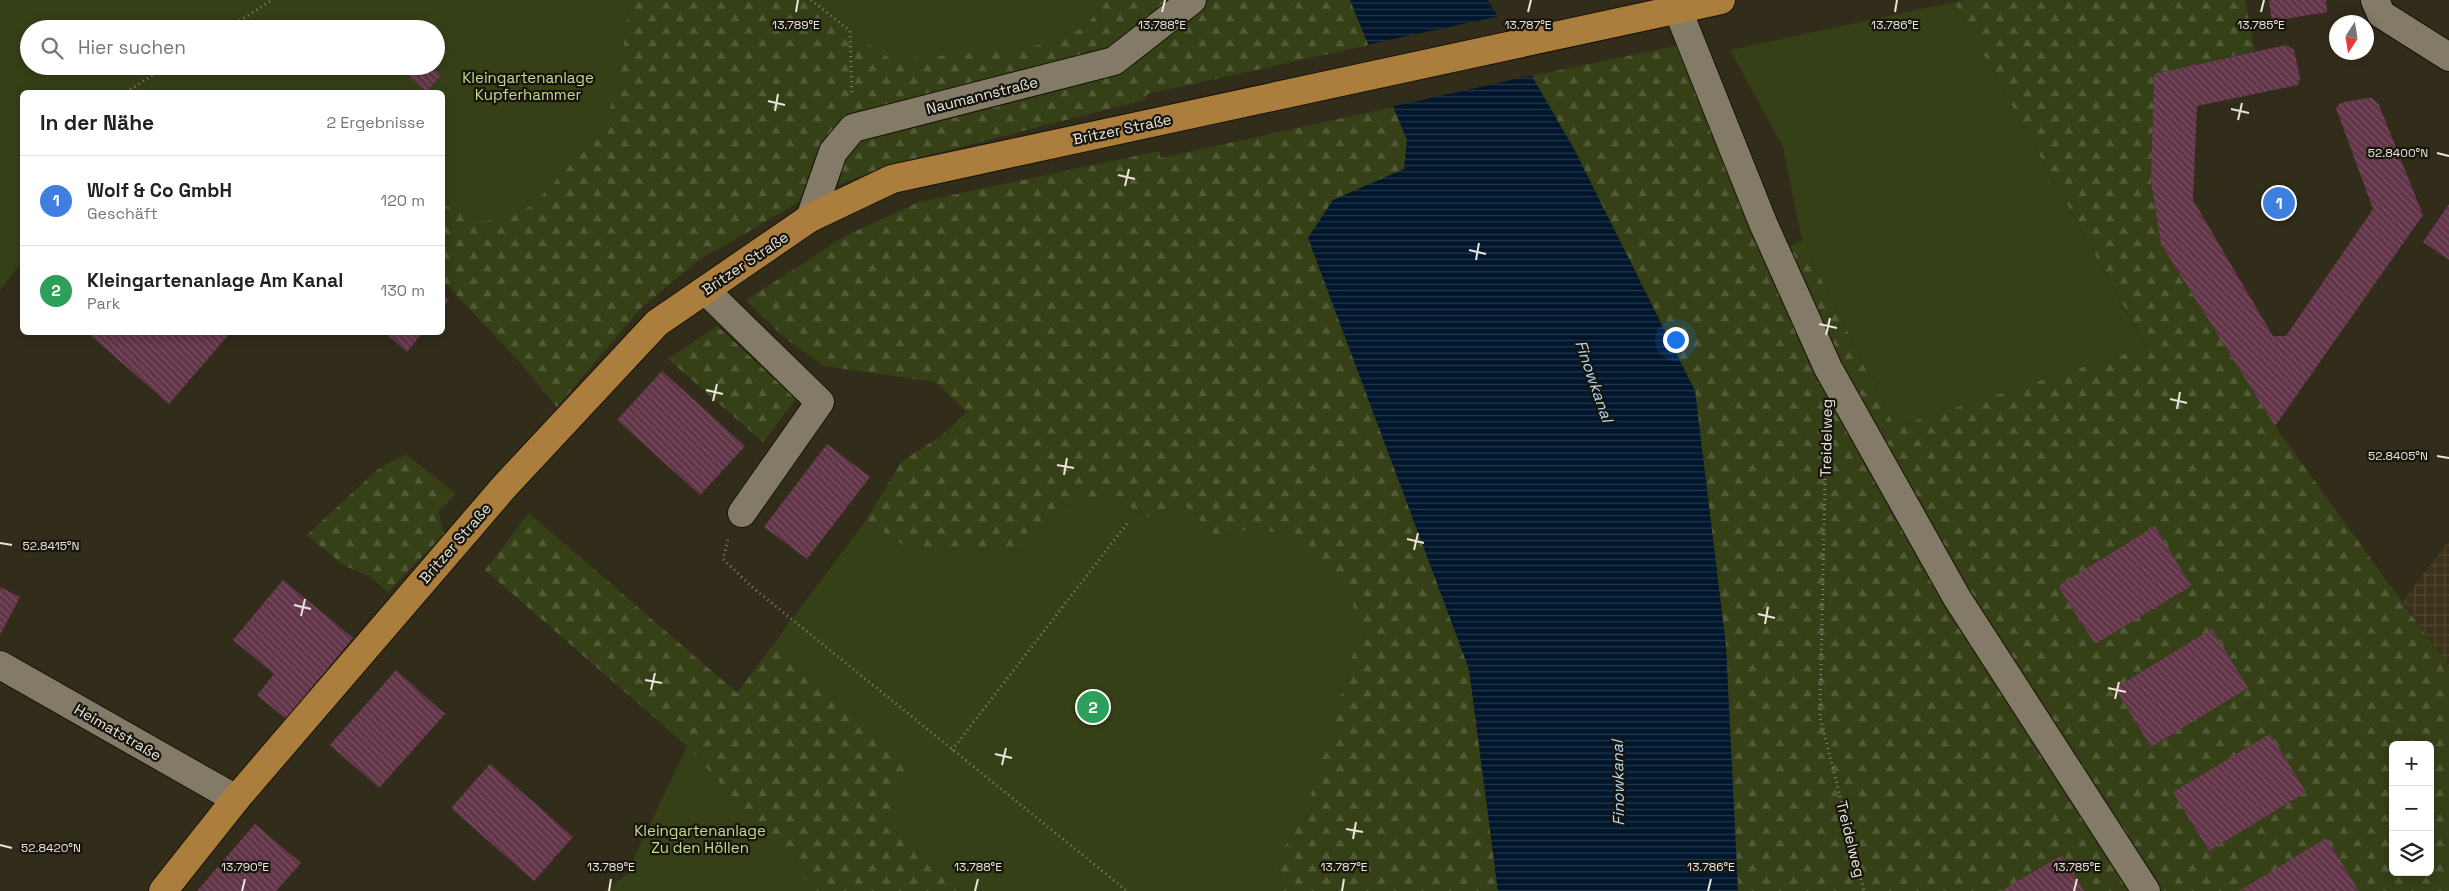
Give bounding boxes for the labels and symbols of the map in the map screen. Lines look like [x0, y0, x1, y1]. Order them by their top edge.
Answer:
north arrow [2329, 15, 2374, 60]
text: 13.789°E [772, 17, 820, 33]
text: 13.788°E [1138, 17, 1186, 33]
text: 13.787°E [1504, 17, 1552, 33]
text: 13.786°E [1871, 17, 1919, 33]
text: 13.785°E [2237, 17, 2285, 33]
park label: Kleingartenanlage Kupferhammer [462, 68, 594, 104]
street label: Naumannstraße [924, 72, 1040, 118]
street label: Britzer Straße [1071, 109, 1173, 149]
text: 52.8400°N [2368, 145, 2428, 161]
pin: 1 [2263, 184, 2295, 222]
street label: Britzer Straße [698, 227, 792, 299]
your location [1663, 327, 1689, 353]
water label: Finowkanal [1570, 337, 1619, 427]
street label: Treidelweg [1816, 399, 1836, 477]
text: 52.8405°N [2368, 448, 2428, 464]
street label: Britzer Straße [415, 499, 495, 587]
text: 52.8415°N [23, 538, 79, 554]
pin: 2 [1077, 688, 1109, 726]
street label: Heimatstraße [71, 699, 165, 765]
water label: Finowkanal [1607, 738, 1629, 826]
street label: Treidelweg [1832, 799, 1870, 879]
park label: Kleingartenanlage Zu den Höllen [634, 821, 766, 857]
text: 52.8420°N [21, 840, 81, 856]
text: 13.790°E [221, 859, 269, 875]
text: 13.789°E [587, 859, 635, 875]
text: 13.788°E [954, 859, 1002, 875]
text: 13.787°E [1320, 859, 1368, 875]
text: 13.786°E [1687, 859, 1735, 875]
text: 13.785°E [2053, 859, 2101, 875]

